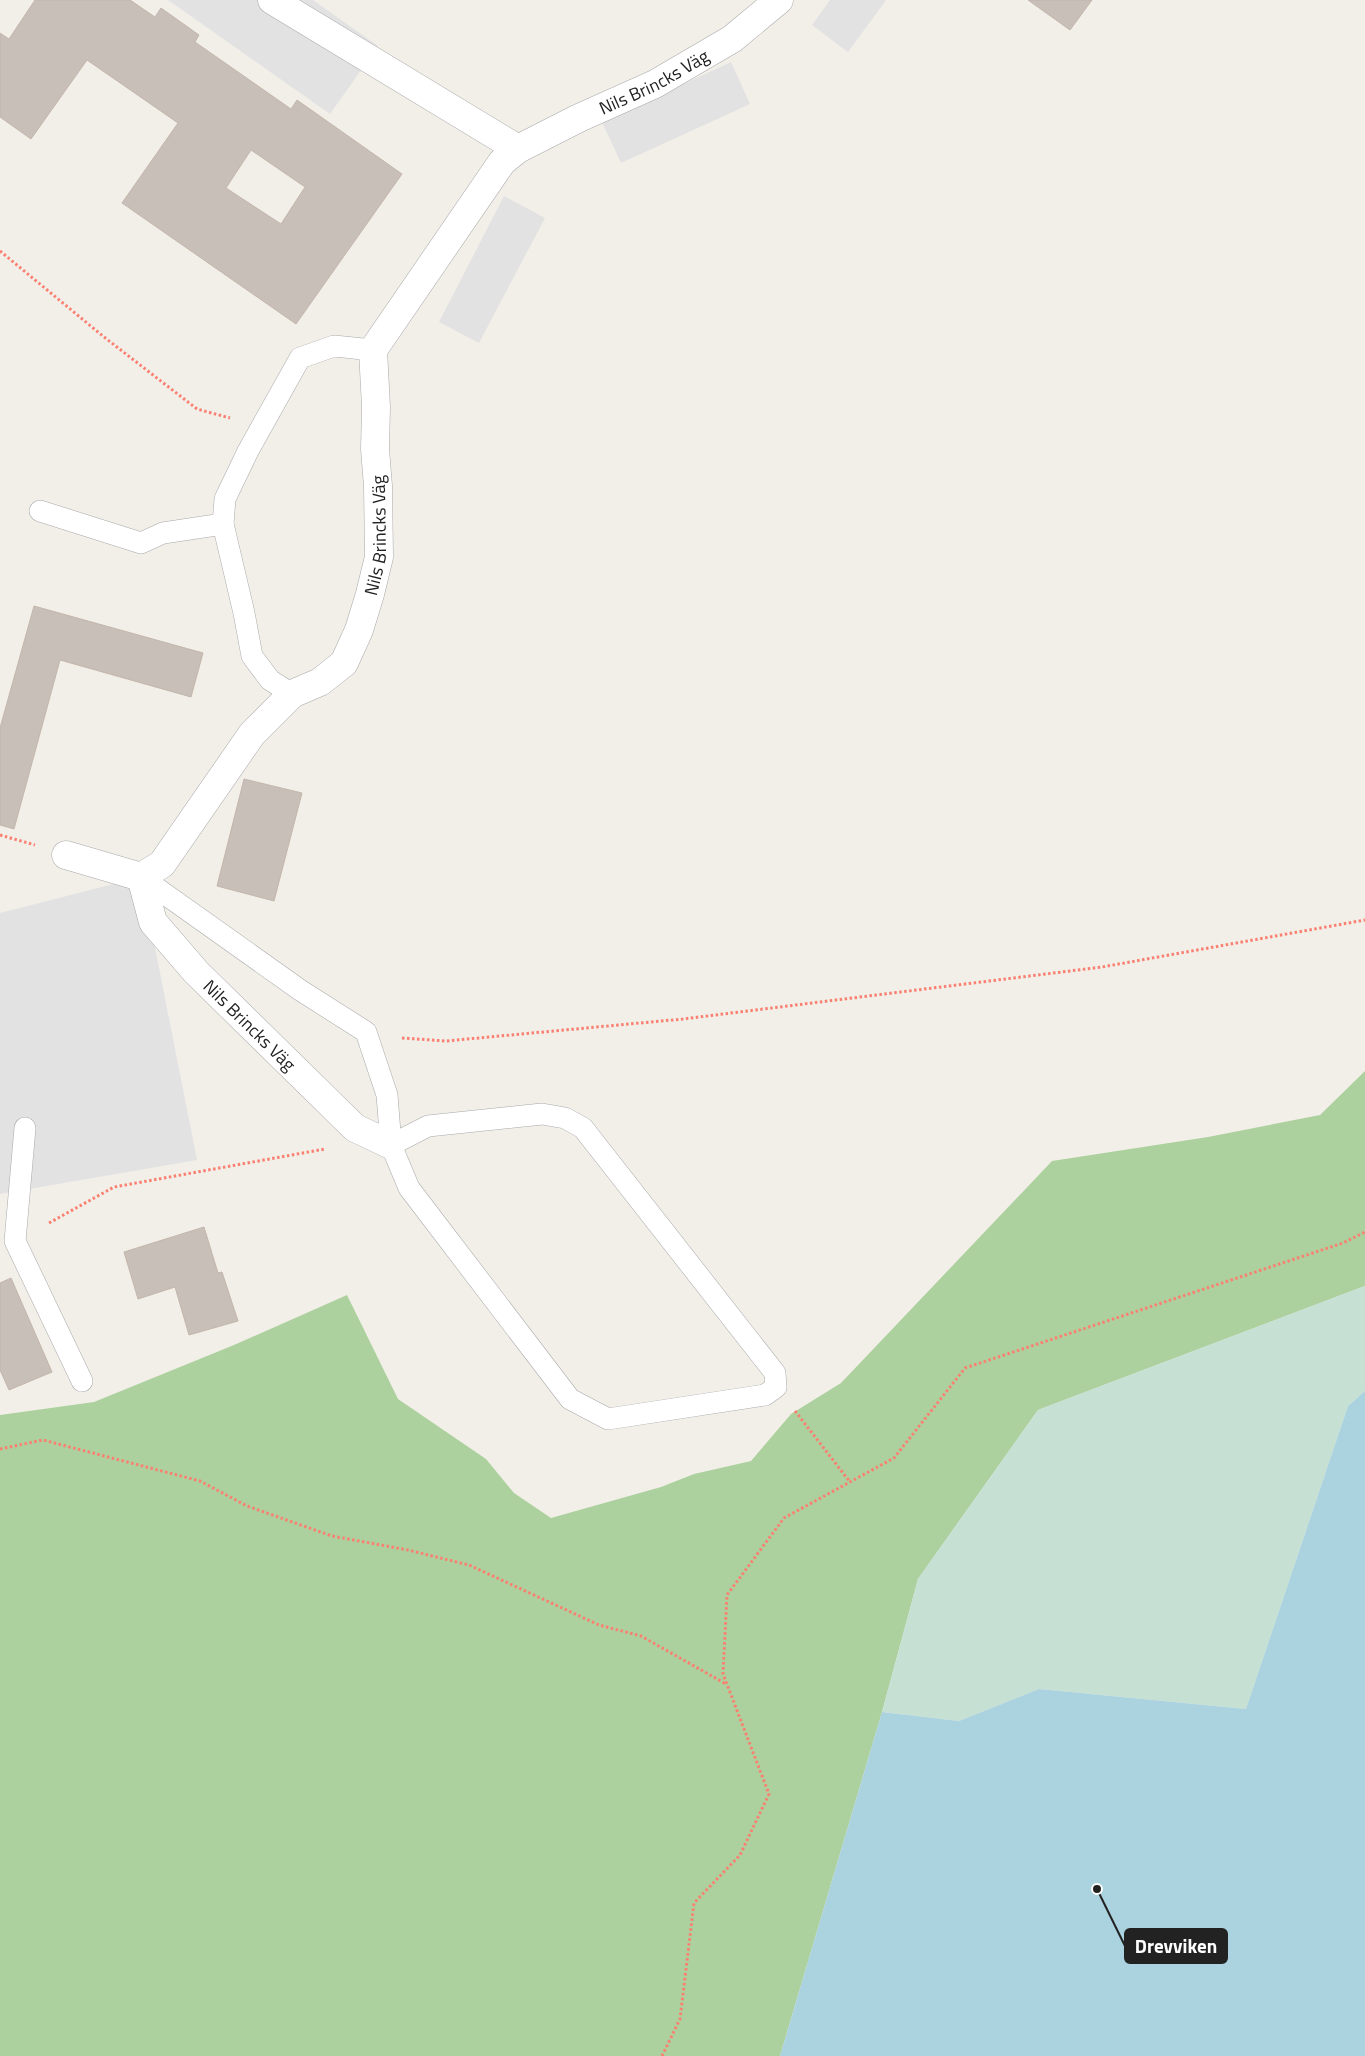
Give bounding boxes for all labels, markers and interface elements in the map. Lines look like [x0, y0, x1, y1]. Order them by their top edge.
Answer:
street label: Nils Brincks Väg [594, 42, 714, 121]
street label: Nils Brincks Väg [357, 474, 393, 598]
street label: Nils Brincks Väg [197, 973, 302, 1077]
callout: Drevviken [1125, 1929, 1227, 1963]
text: Drevviken [1135, 1931, 1217, 1960]

